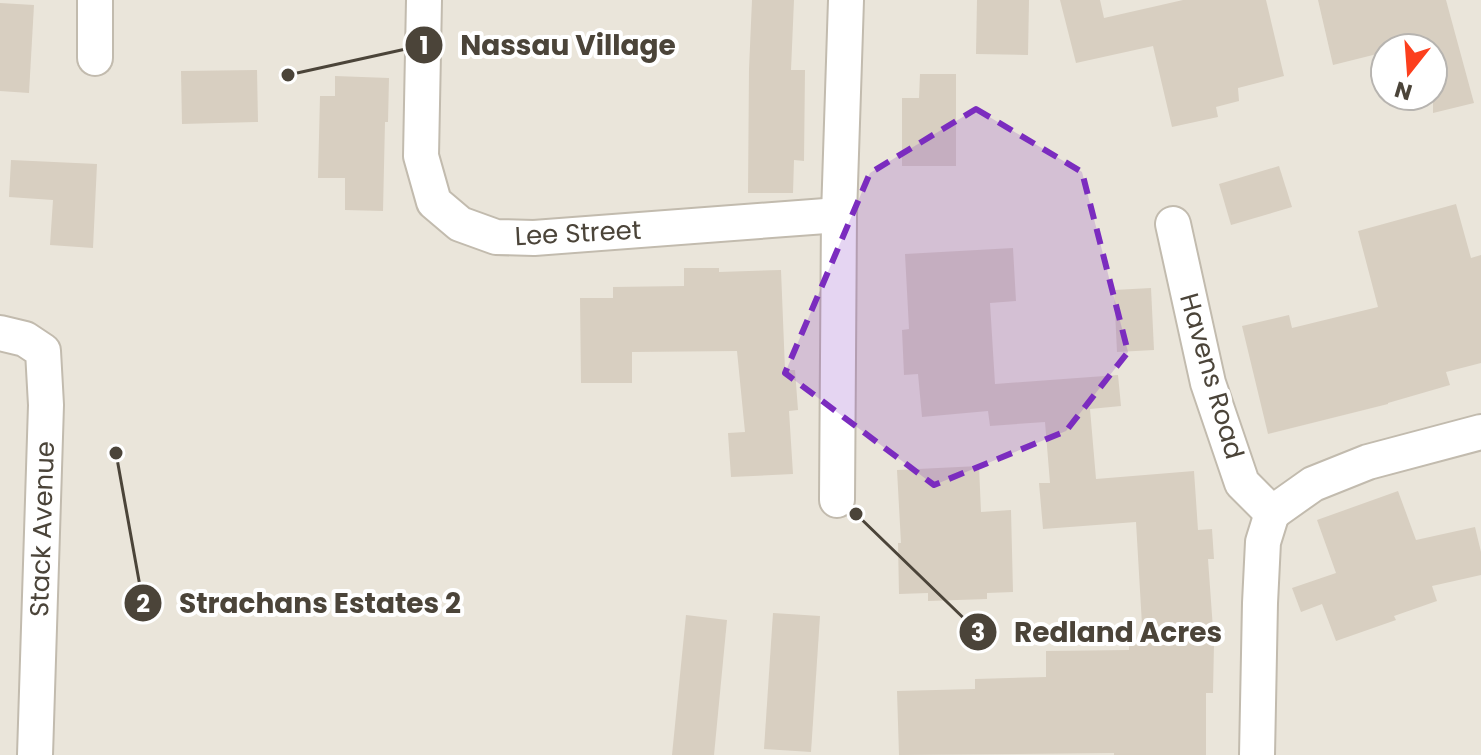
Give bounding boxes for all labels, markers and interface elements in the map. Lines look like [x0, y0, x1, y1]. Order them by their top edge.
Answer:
callout: Nassau Village [404, 19, 692, 71]
text: Nassau Village [460, 26, 676, 65]
text: 1 [419, 29, 429, 62]
north arrow [1369, 32, 1449, 112]
text: N [1391, 73, 1416, 108]
street label: Lee Street [514, 212, 642, 254]
street label: Havens Road [1171, 289, 1253, 463]
street label: Stack Avenue [21, 440, 63, 618]
callout: Strachans Estates 2 [123, 577, 477, 629]
text: Strachans Estates 2 [179, 584, 461, 623]
text: 2 [136, 587, 150, 620]
callout: Redland Acres [958, 606, 1238, 658]
text: Redland Acres [1014, 613, 1222, 652]
text: 3 [971, 616, 985, 649]

